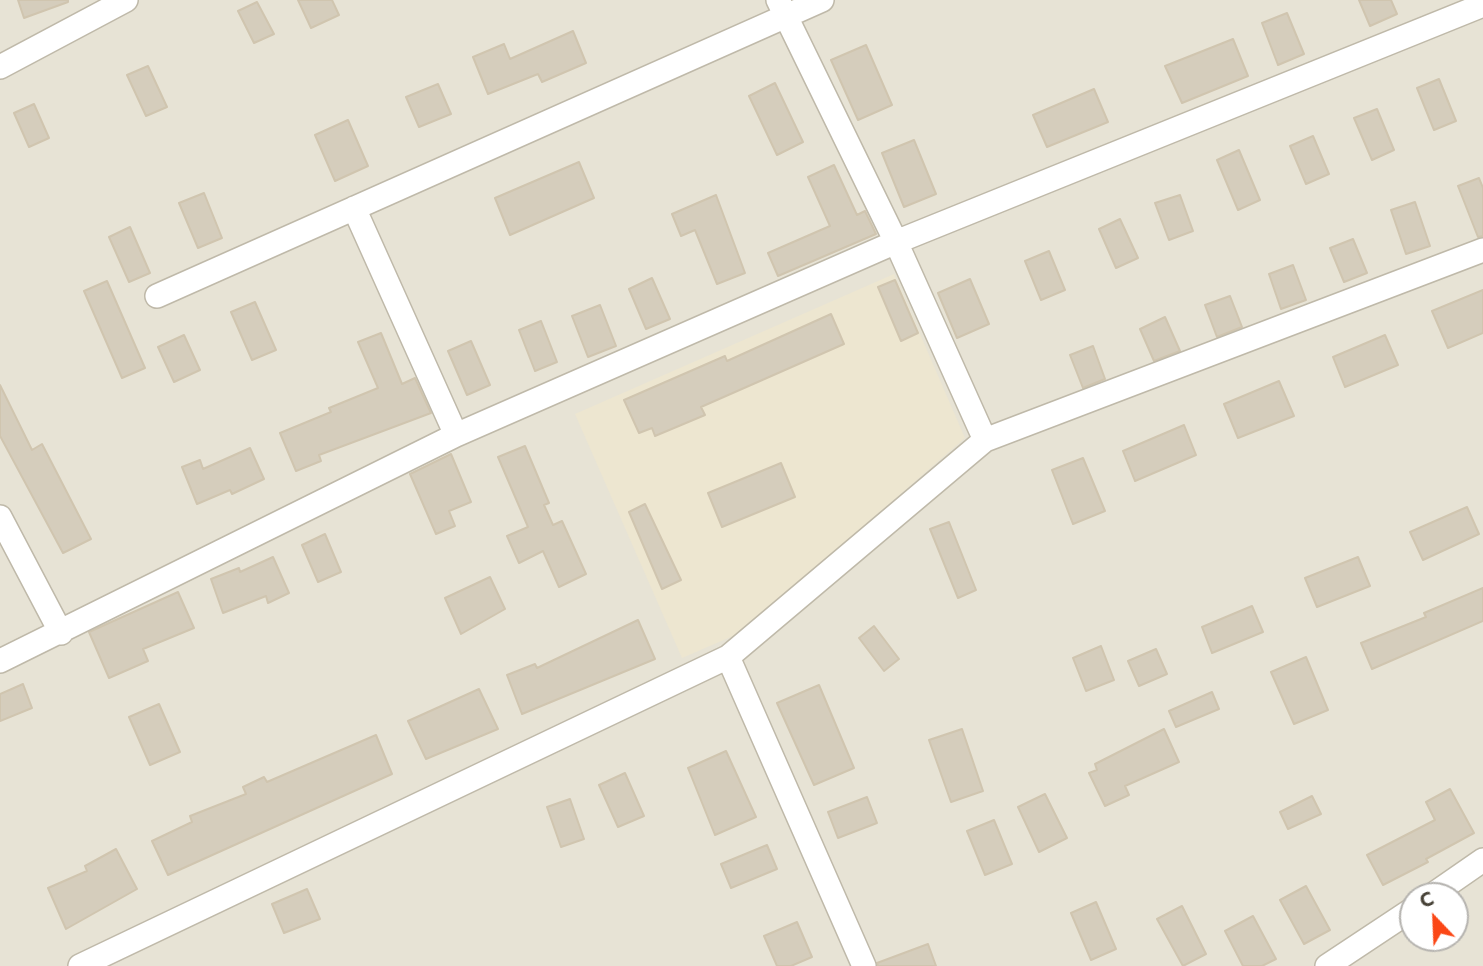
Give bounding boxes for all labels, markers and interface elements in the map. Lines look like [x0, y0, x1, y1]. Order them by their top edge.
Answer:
north arrow [1399, 882, 1469, 952]
text: С [1416, 886, 1437, 912]

